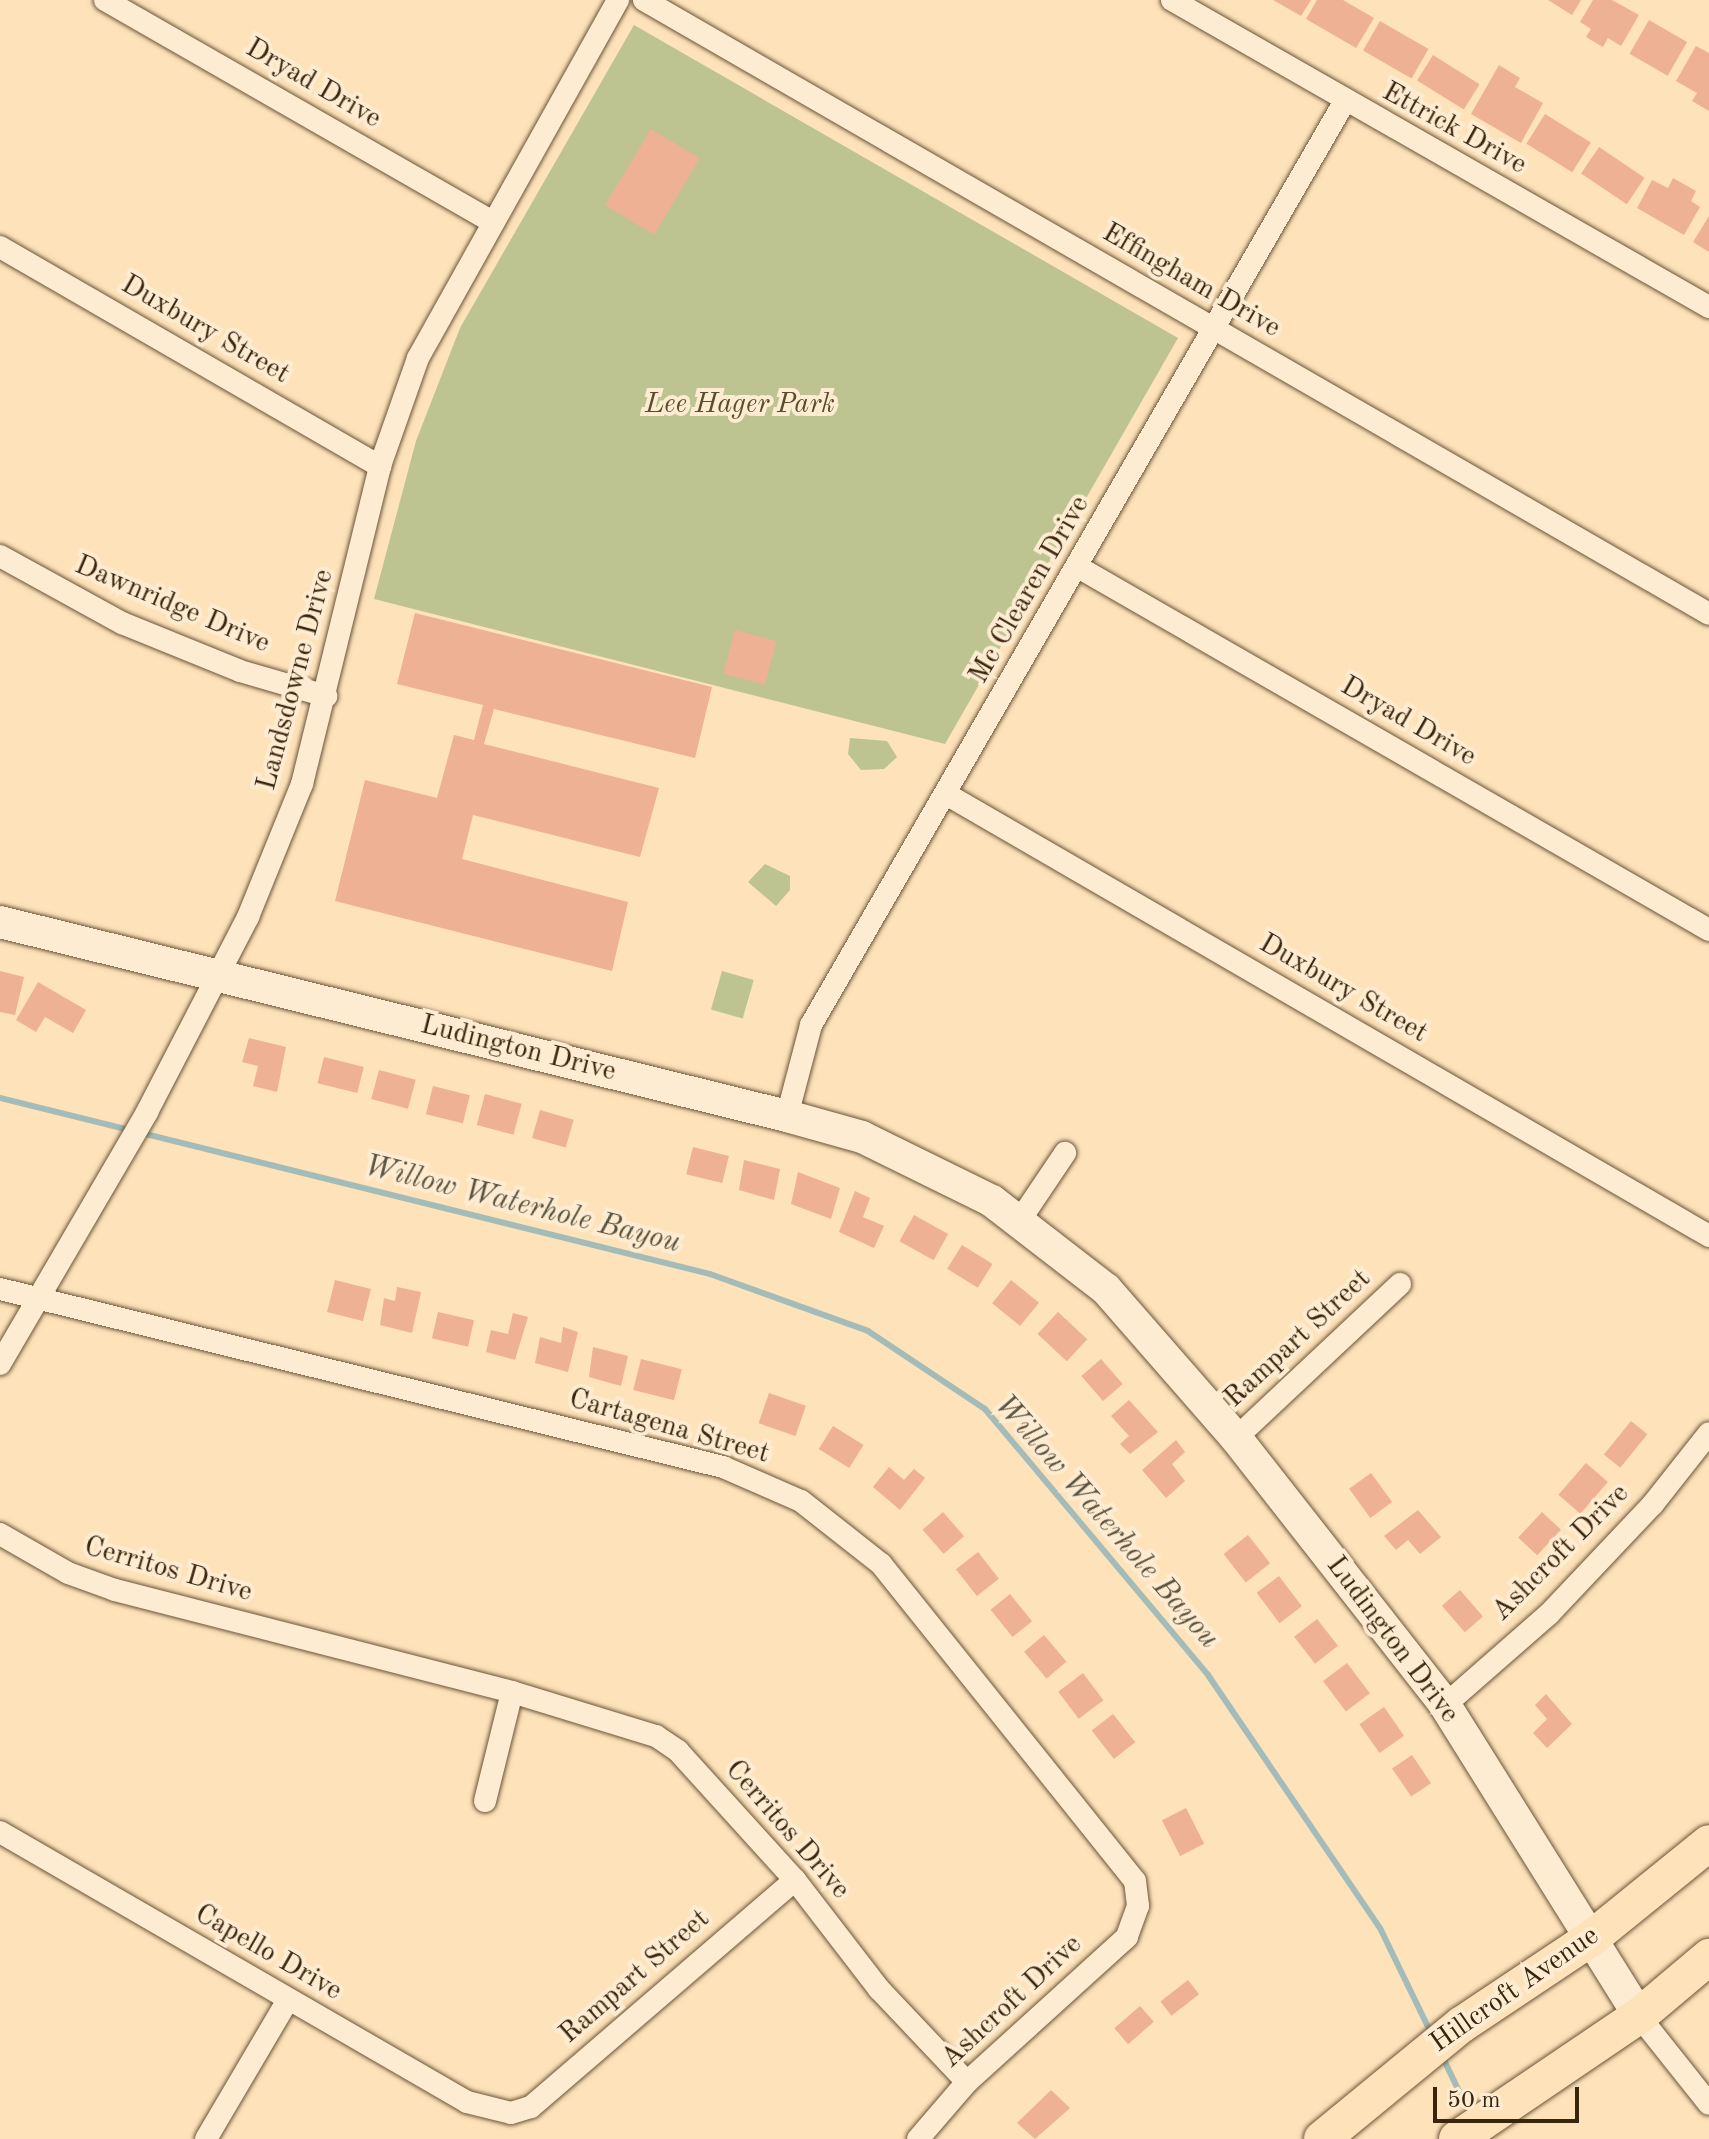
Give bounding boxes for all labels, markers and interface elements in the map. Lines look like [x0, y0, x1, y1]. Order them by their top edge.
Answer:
street label: Dryad Drive [239, 32, 387, 136]
street label: Ettrick Drive [1376, 76, 1532, 182]
street label: Effingham Drive [1096, 216, 1286, 346]
street label: Duxbury Street [115, 268, 295, 392]
park label: Lee Hager Park [645, 388, 835, 422]
street label: Mc Clearen Drive [963, 490, 1097, 690]
street label: Dawnridge Drive [69, 549, 275, 661]
street label: Landsdowne Drive [250, 566, 342, 794]
street label: Dryad Drive [1334, 670, 1482, 774]
street label: Duxbury Street [1253, 927, 1433, 1051]
street label: Ludington Drive [417, 1009, 619, 1089]
water label: Willow Waterhole Bayou [360, 1148, 684, 1262]
street label: Rampart Street [1218, 1263, 1378, 1415]
street label: Cartagena Street [565, 1382, 773, 1472]
water label: Willow Waterhole Bayou [986, 1387, 1226, 1657]
street label: Ashcroft Drive [1485, 1477, 1637, 1629]
street label: Cerritos Drive [80, 1530, 256, 1610]
street label: Ludington Drive [1318, 1550, 1466, 1730]
street label: Cerritos Drive [718, 1754, 856, 1906]
street label: Capello Drive [189, 1897, 347, 2009]
street label: Rampart Street [553, 1903, 717, 2051]
street label: Hillcroft Avenue [1424, 1919, 1606, 2061]
street label: Ashcroft Drive [935, 1928, 1089, 2076]
scale bar [1437, 2071, 1583, 2121]
text: 50 m [1447, 2089, 1501, 2113]

